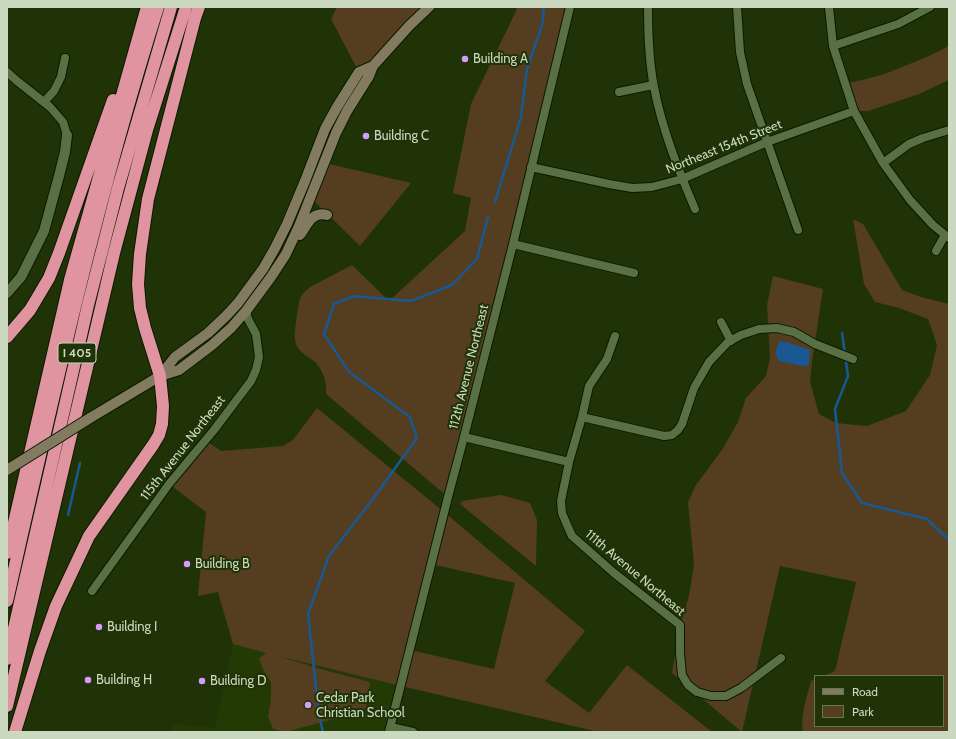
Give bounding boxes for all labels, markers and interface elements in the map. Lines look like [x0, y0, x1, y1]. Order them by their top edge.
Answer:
place label: Building A [473, 51, 528, 67]
marker: Building A [460, 54, 470, 64]
street label: Northeast 154th Street [664, 117, 784, 177]
place label: Building C [374, 128, 429, 144]
marker: Building C [361, 131, 371, 141]
street label: 112th Avenue Northeast [446, 303, 492, 431]
road number: I 405 [58, 343, 96, 363]
street label: 115th Avenue Northeast [137, 393, 229, 503]
street label: 111th Avenue Northeast [582, 527, 688, 619]
place label: Building B [195, 556, 250, 572]
marker: Building B [182, 559, 192, 569]
place label: Building I [107, 619, 157, 635]
marker: Building I [94, 622, 104, 632]
place label: Building H [96, 672, 152, 688]
place label: Building D [210, 673, 266, 689]
marker: Building H [83, 675, 93, 685]
legend [814, 675, 944, 727]
marker: Building D [197, 676, 207, 686]
text: Road [852, 684, 878, 699]
place label: Cedar Park Christian School [316, 690, 405, 721]
marker: Cedar Park Christian School [303, 700, 313, 710]
text: Park [852, 704, 874, 719]

